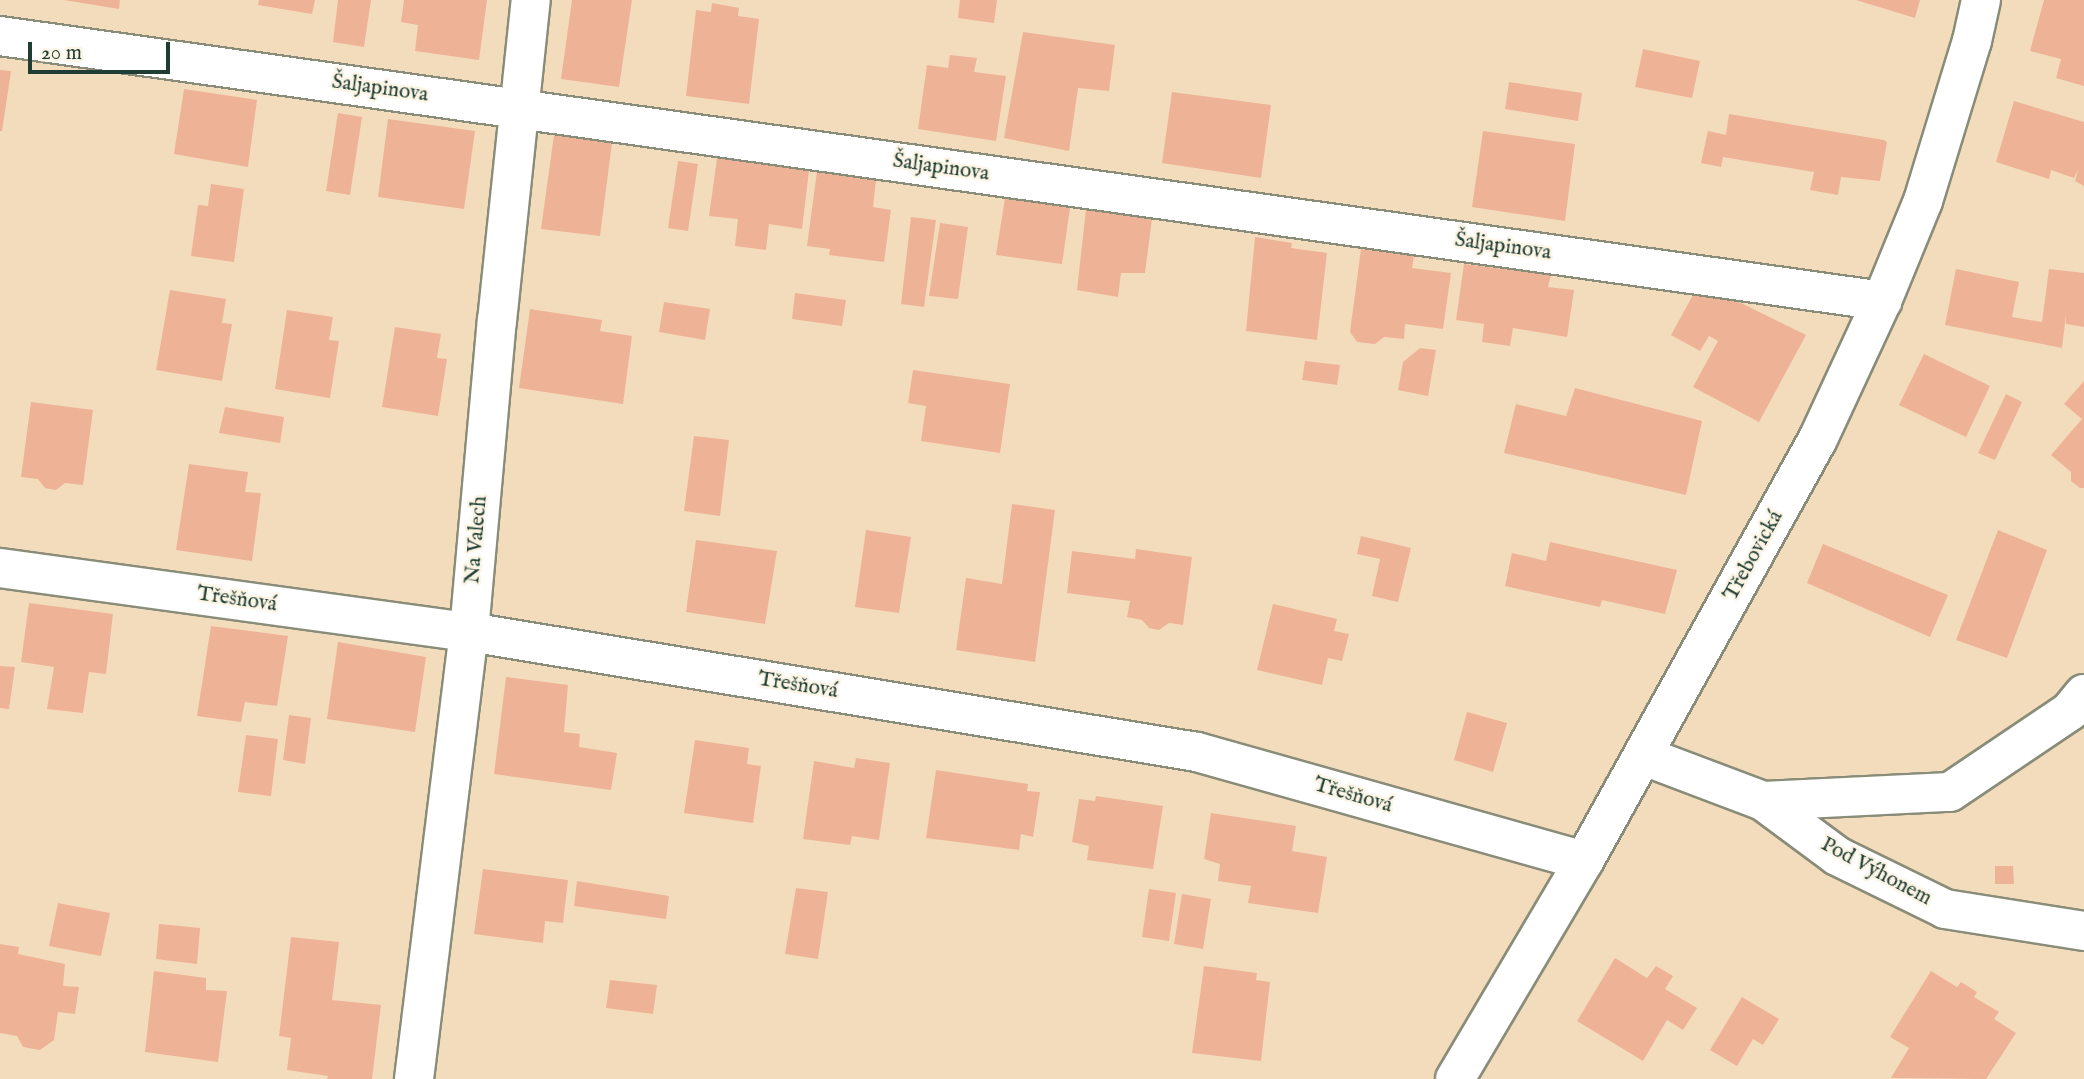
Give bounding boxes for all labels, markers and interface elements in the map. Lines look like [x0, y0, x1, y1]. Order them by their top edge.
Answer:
scale bar [32, 28, 173, 72]
text: 20 m [41, 40, 82, 67]
street label: Šaljapinova [330, 70, 430, 108]
street label: Šaljapinova [891, 149, 991, 187]
street label: Šaljapinova [1453, 228, 1553, 266]
street label: Na Valech [461, 495, 493, 585]
street label: Třebovická [1719, 507, 1789, 605]
street label: Třešňová [195, 582, 279, 618]
street label: Třešňová [756, 667, 840, 705]
street label: Třešňová [1311, 773, 1395, 819]
street label: Pod Výhonem [1816, 832, 1936, 912]

